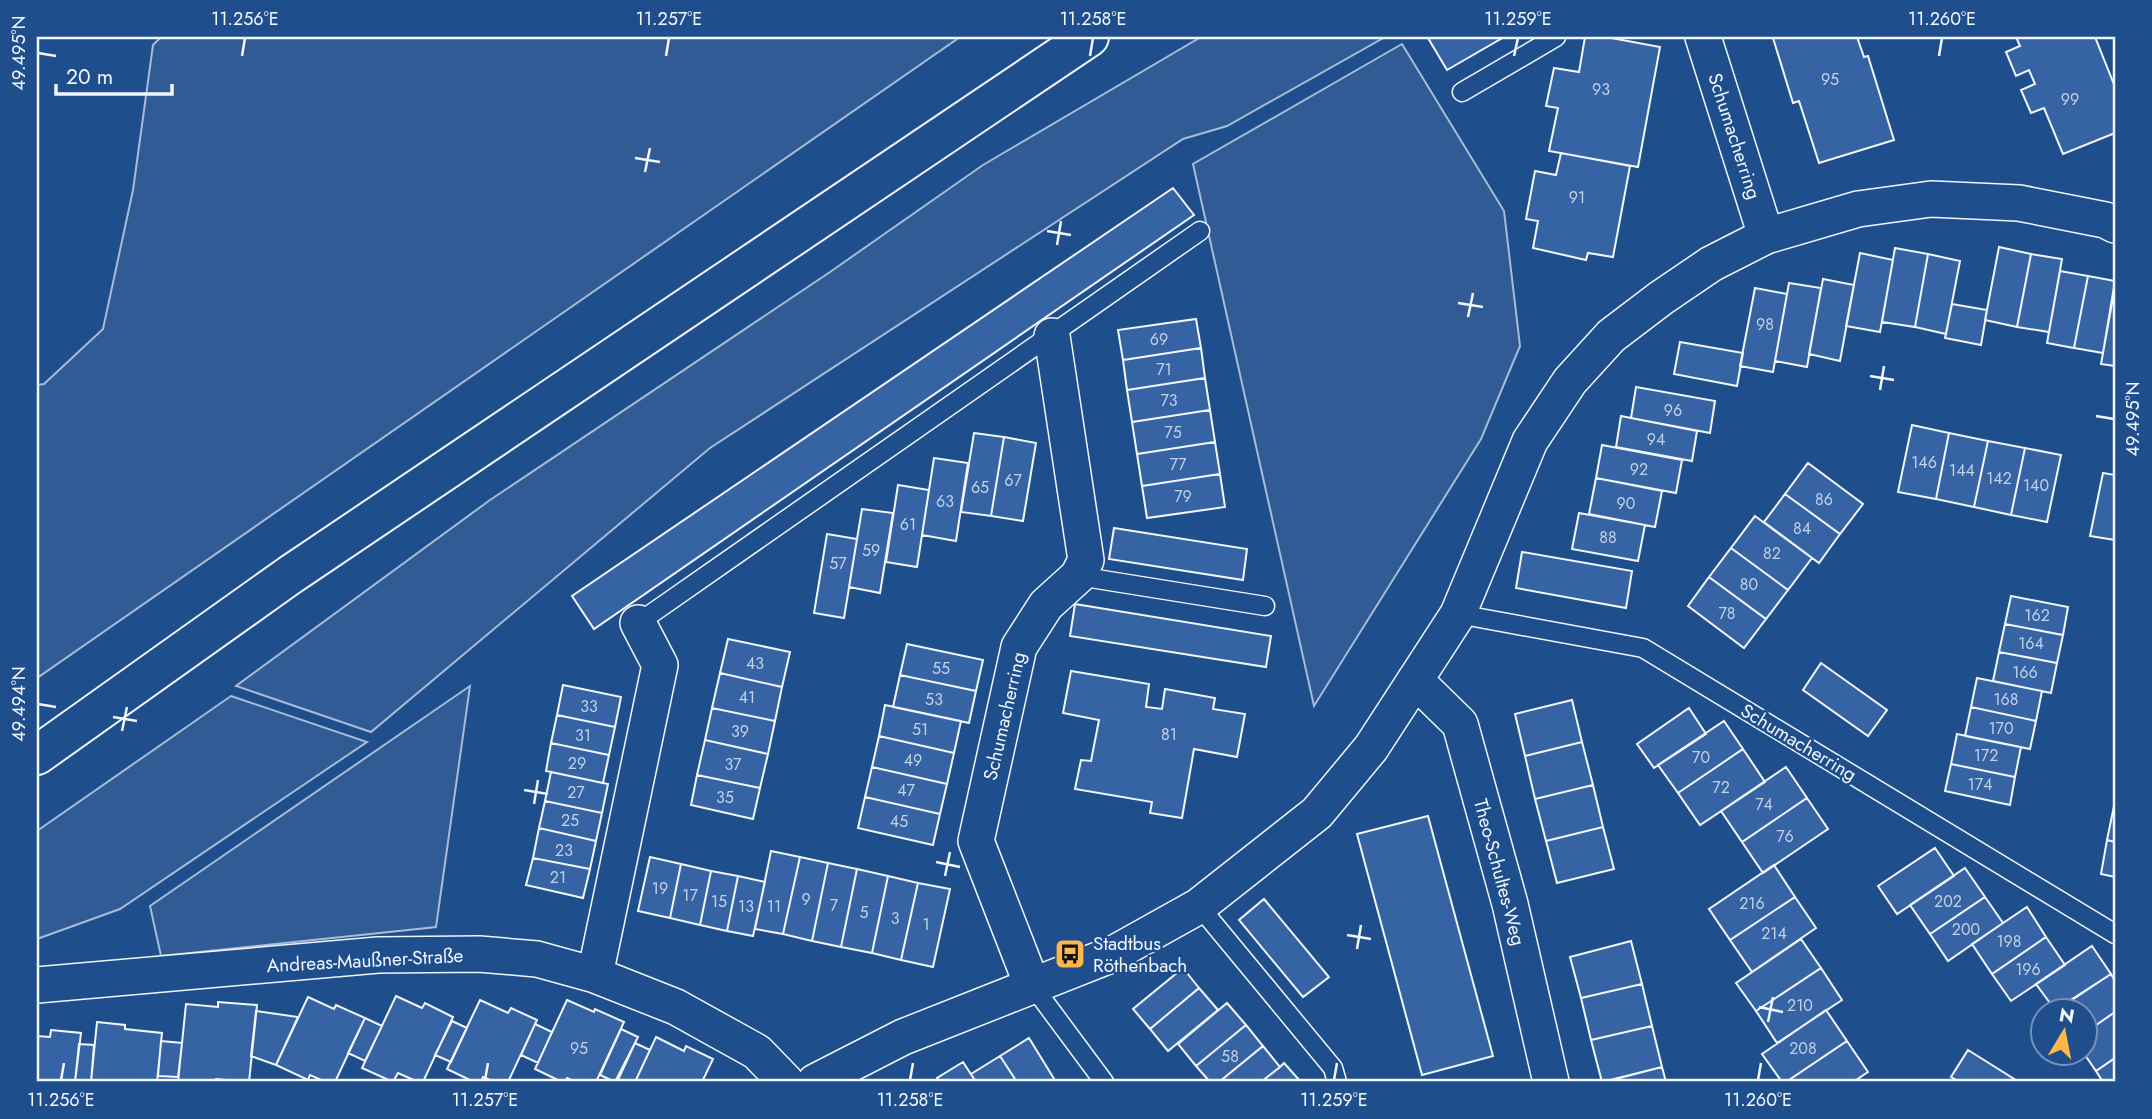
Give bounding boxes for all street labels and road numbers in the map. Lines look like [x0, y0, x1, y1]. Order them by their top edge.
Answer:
street label: Schumacherring [1701, 70, 1768, 203]
street label: Schumacherring [977, 649, 1032, 783]
street label: Schumacherring [1736, 697, 1862, 788]
street label: Theo-Schultes-Weg [1467, 796, 1532, 948]
street label: Andreas-Maußner-Straße [266, 942, 464, 979]

